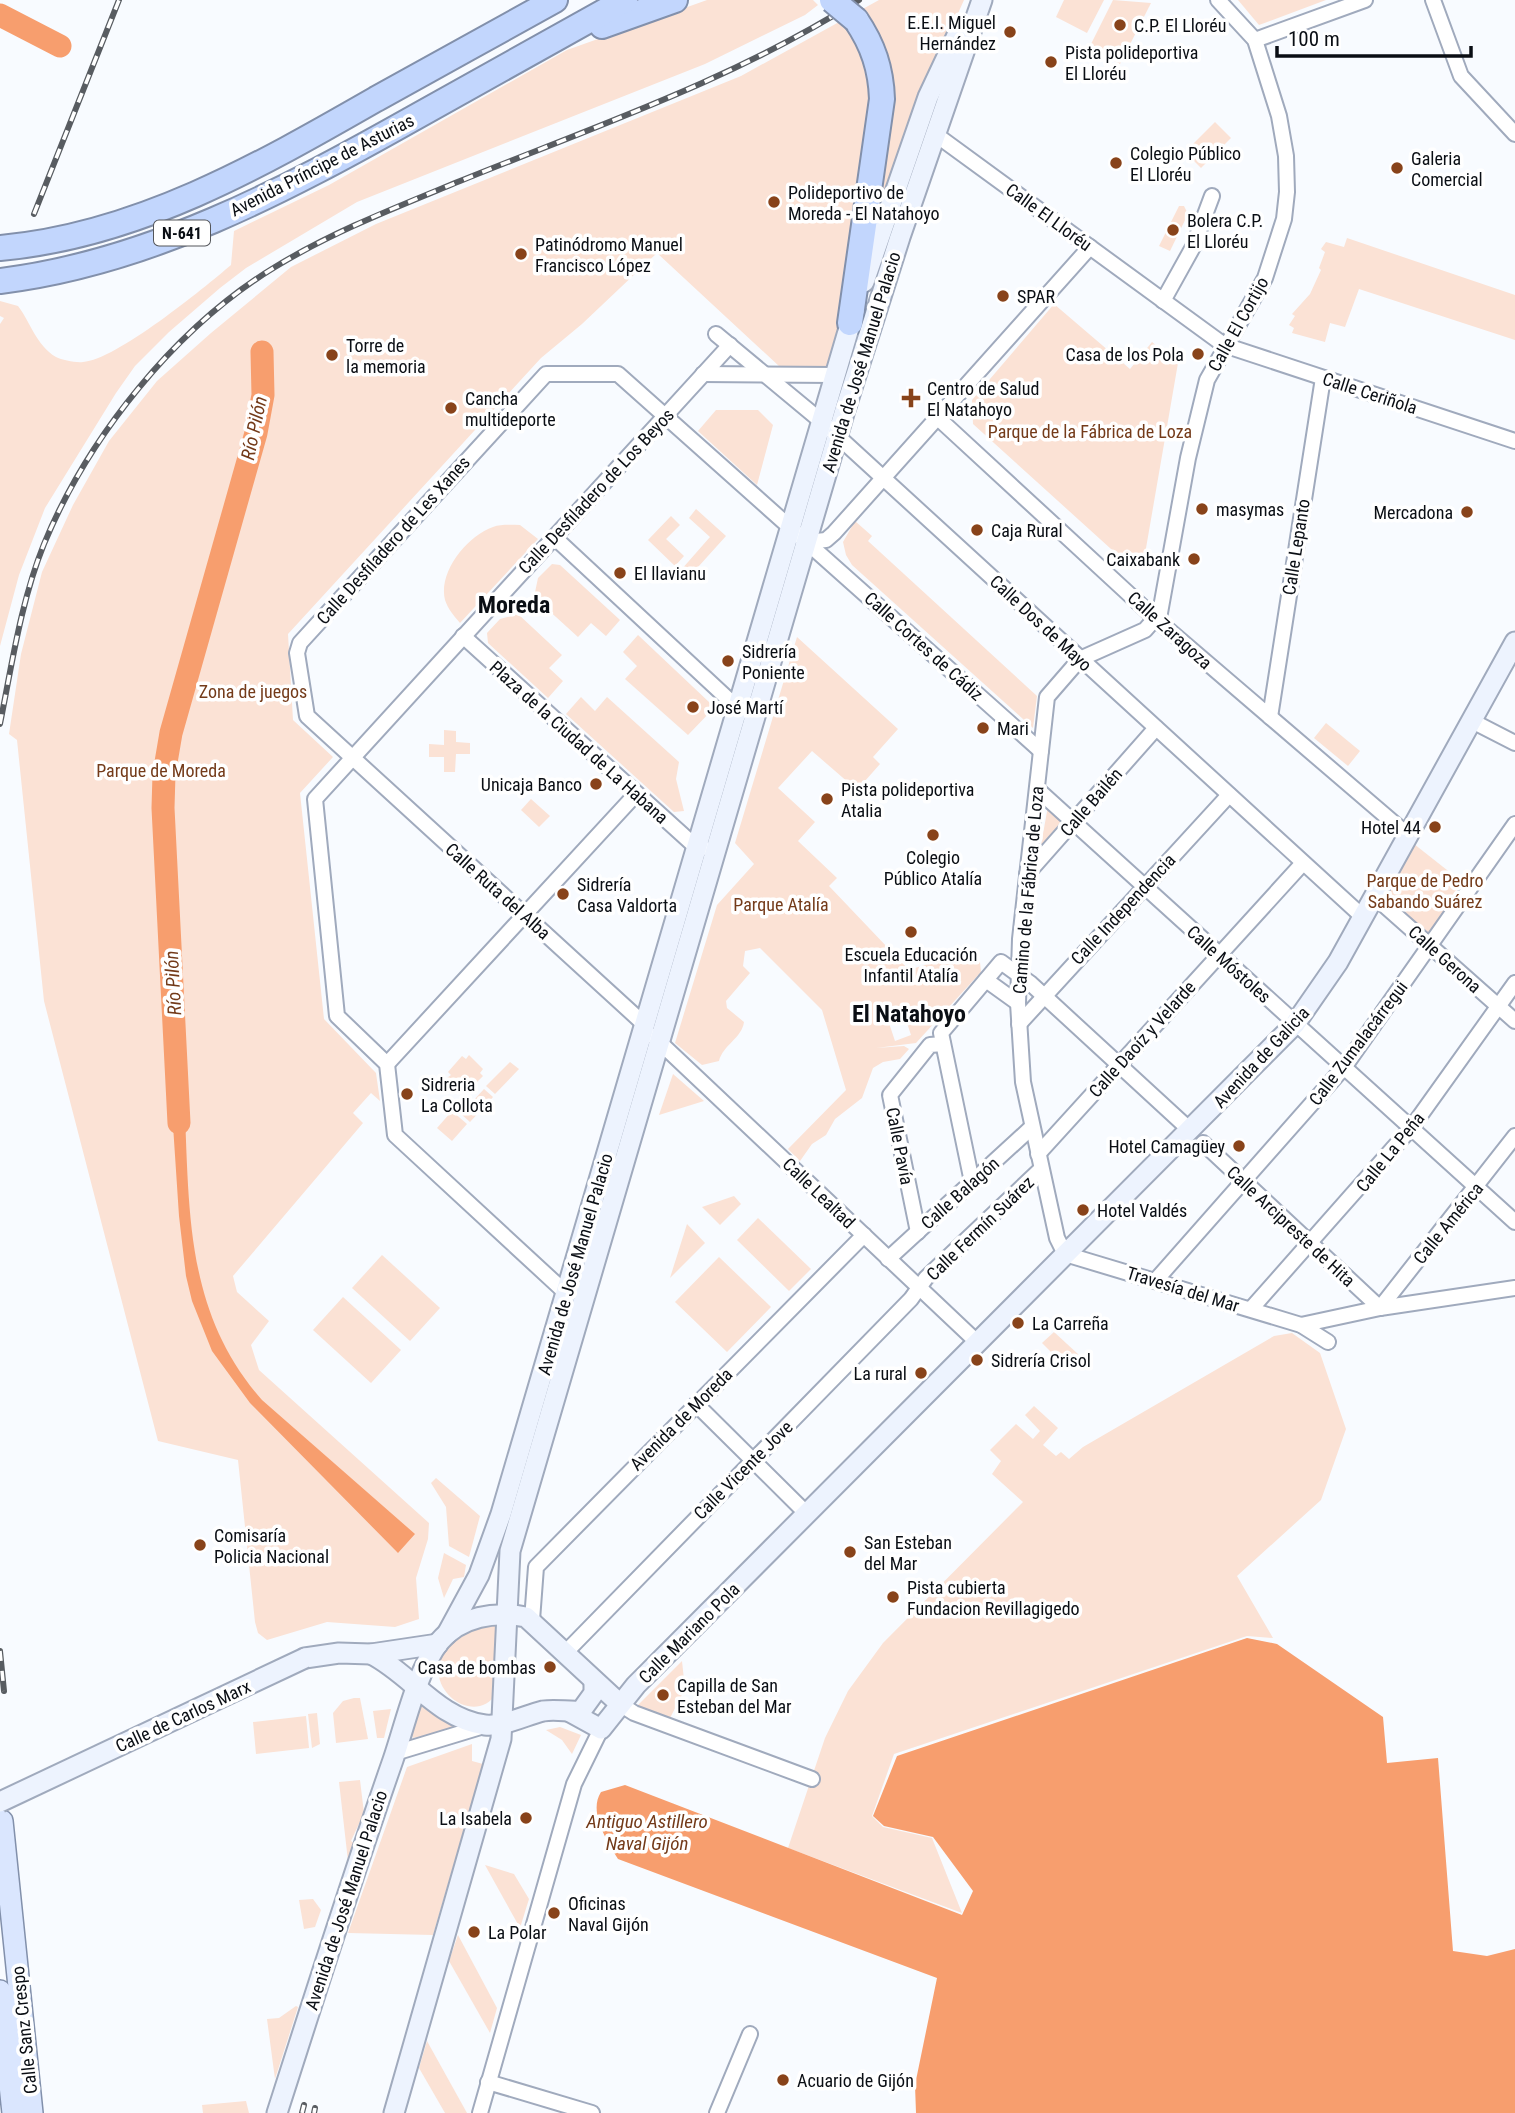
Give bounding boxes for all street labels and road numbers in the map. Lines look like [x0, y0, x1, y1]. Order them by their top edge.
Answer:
street label: Avenida Príncipe de Asturias [227, 109, 417, 221]
street label: Calle El Lloréu [1002, 179, 1096, 255]
road number: N-641 [154, 220, 210, 246]
street label: Avenida de José Manuel Palacio [817, 249, 905, 475]
street label: Calle El Cortijo [1203, 273, 1273, 375]
street label: Calle Ceriñola [1320, 368, 1420, 418]
street label: Calle Desfiladero de Los Beyos [514, 404, 678, 578]
street label: Calle Desfiladero de Les Xanes [312, 452, 474, 628]
street label: Calle Lepanto [1278, 497, 1314, 597]
street label: Calle Dos de Mayo [986, 571, 1096, 675]
street label: Calle Cortes de Cádiz [860, 587, 988, 705]
street label: Calle Zaragoza [1124, 587, 1216, 673]
street label: Plaza de la Ciudad de La Habana [485, 656, 673, 828]
street label: Calle Bailén [1056, 764, 1126, 840]
street label: Camino de la Fábrica de Loza [1008, 785, 1048, 995]
street label: Calle Ruta del Alba [441, 838, 555, 944]
street label: Calle Independencia [1066, 849, 1180, 969]
street label: Calle Móstoles [1183, 921, 1275, 1007]
street label: Calle Gerona [1404, 921, 1486, 997]
street label: Calle Daoíz y Velarde [1084, 977, 1200, 1101]
street label: Calle Zumalacárregui [1304, 977, 1412, 1109]
street label: Avenida de Galicia [1209, 1002, 1313, 1112]
street label: Calle Pavía [882, 1105, 918, 1187]
street label: Calle La Peña [1351, 1108, 1429, 1196]
street label: Avenida de José Manuel Palacio [533, 1151, 617, 1377]
street label: Calle Lealtad [779, 1153, 859, 1233]
street label: Calle Balagón [917, 1153, 1003, 1233]
street label: Calle Arcipreste de Hita [1223, 1161, 1359, 1291]
street label: Calle Fermín Suárez [922, 1171, 1038, 1285]
street label: Calle América [1409, 1178, 1487, 1268]
street label: Travesía del Mar [1124, 1262, 1242, 1316]
street label: Avenida de Moreda [626, 1364, 736, 1474]
street label: Calle Vicente Jove [689, 1416, 797, 1524]
street label: Calle Mariano Pola [634, 1578, 744, 1688]
street label: Calle de Carlos Marx [112, 1675, 254, 1756]
street label: Avenida de José Manuel Palacio [301, 1788, 391, 2012]
street label: Calle Sanz Crespo [7, 1965, 41, 2095]

